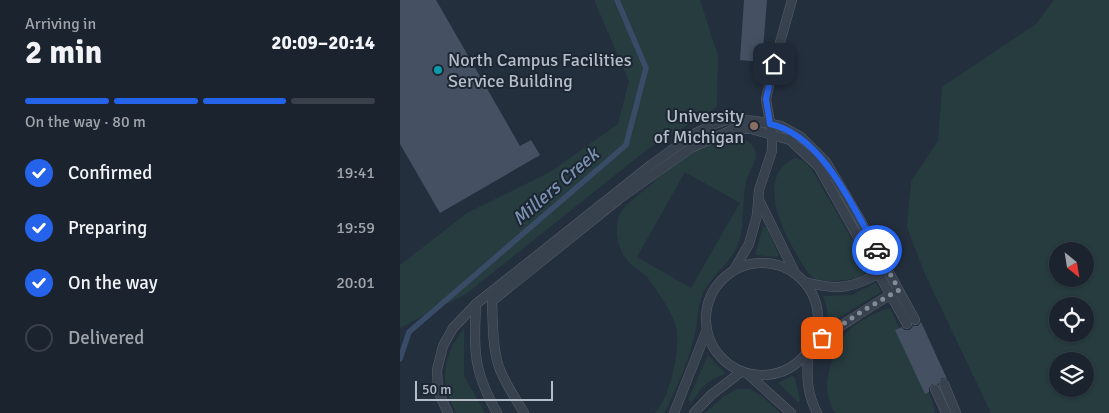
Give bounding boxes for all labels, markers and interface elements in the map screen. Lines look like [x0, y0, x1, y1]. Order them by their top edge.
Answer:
text: Arriving in [25, 14, 96, 34]
text: 20:09–20:14 [271, 31, 375, 55]
text: 2 min [25, 33, 102, 72]
pin [753, 43, 795, 85]
place label: North Campus Facilities Service Building [448, 49, 632, 92]
icon: home [760, 50, 788, 78]
marker: North Campus Facilities Service Building [432, 64, 444, 76]
place label: University of Michigan [654, 105, 745, 148]
text: On the way · 80 m [25, 112, 146, 132]
marker: University of Michigan [748, 120, 760, 132]
water label: Millers Creek [507, 142, 605, 231]
icon: check [25, 159, 53, 187]
text: Confirmed [68, 161, 152, 185]
text: 19:41 [336, 163, 375, 183]
icon: check [25, 214, 53, 242]
text: Preparing [68, 216, 147, 240]
text: 19:59 [336, 218, 375, 238]
courier [852, 225, 902, 275]
icon: car [863, 236, 891, 264]
north arrow [1049, 242, 1094, 288]
map controls [1049, 242, 1094, 397]
icon: check [25, 269, 53, 297]
text: On the way [68, 271, 158, 295]
text: 20:01 [336, 273, 375, 293]
button: locate [1049, 297, 1094, 342]
pin [801, 317, 843, 359]
icon: bag [808, 324, 836, 352]
text: Delivered [68, 326, 144, 350]
button: layers [1049, 352, 1094, 397]
scale bar [415, 378, 552, 401]
text: 50 m [422, 381, 451, 398]

